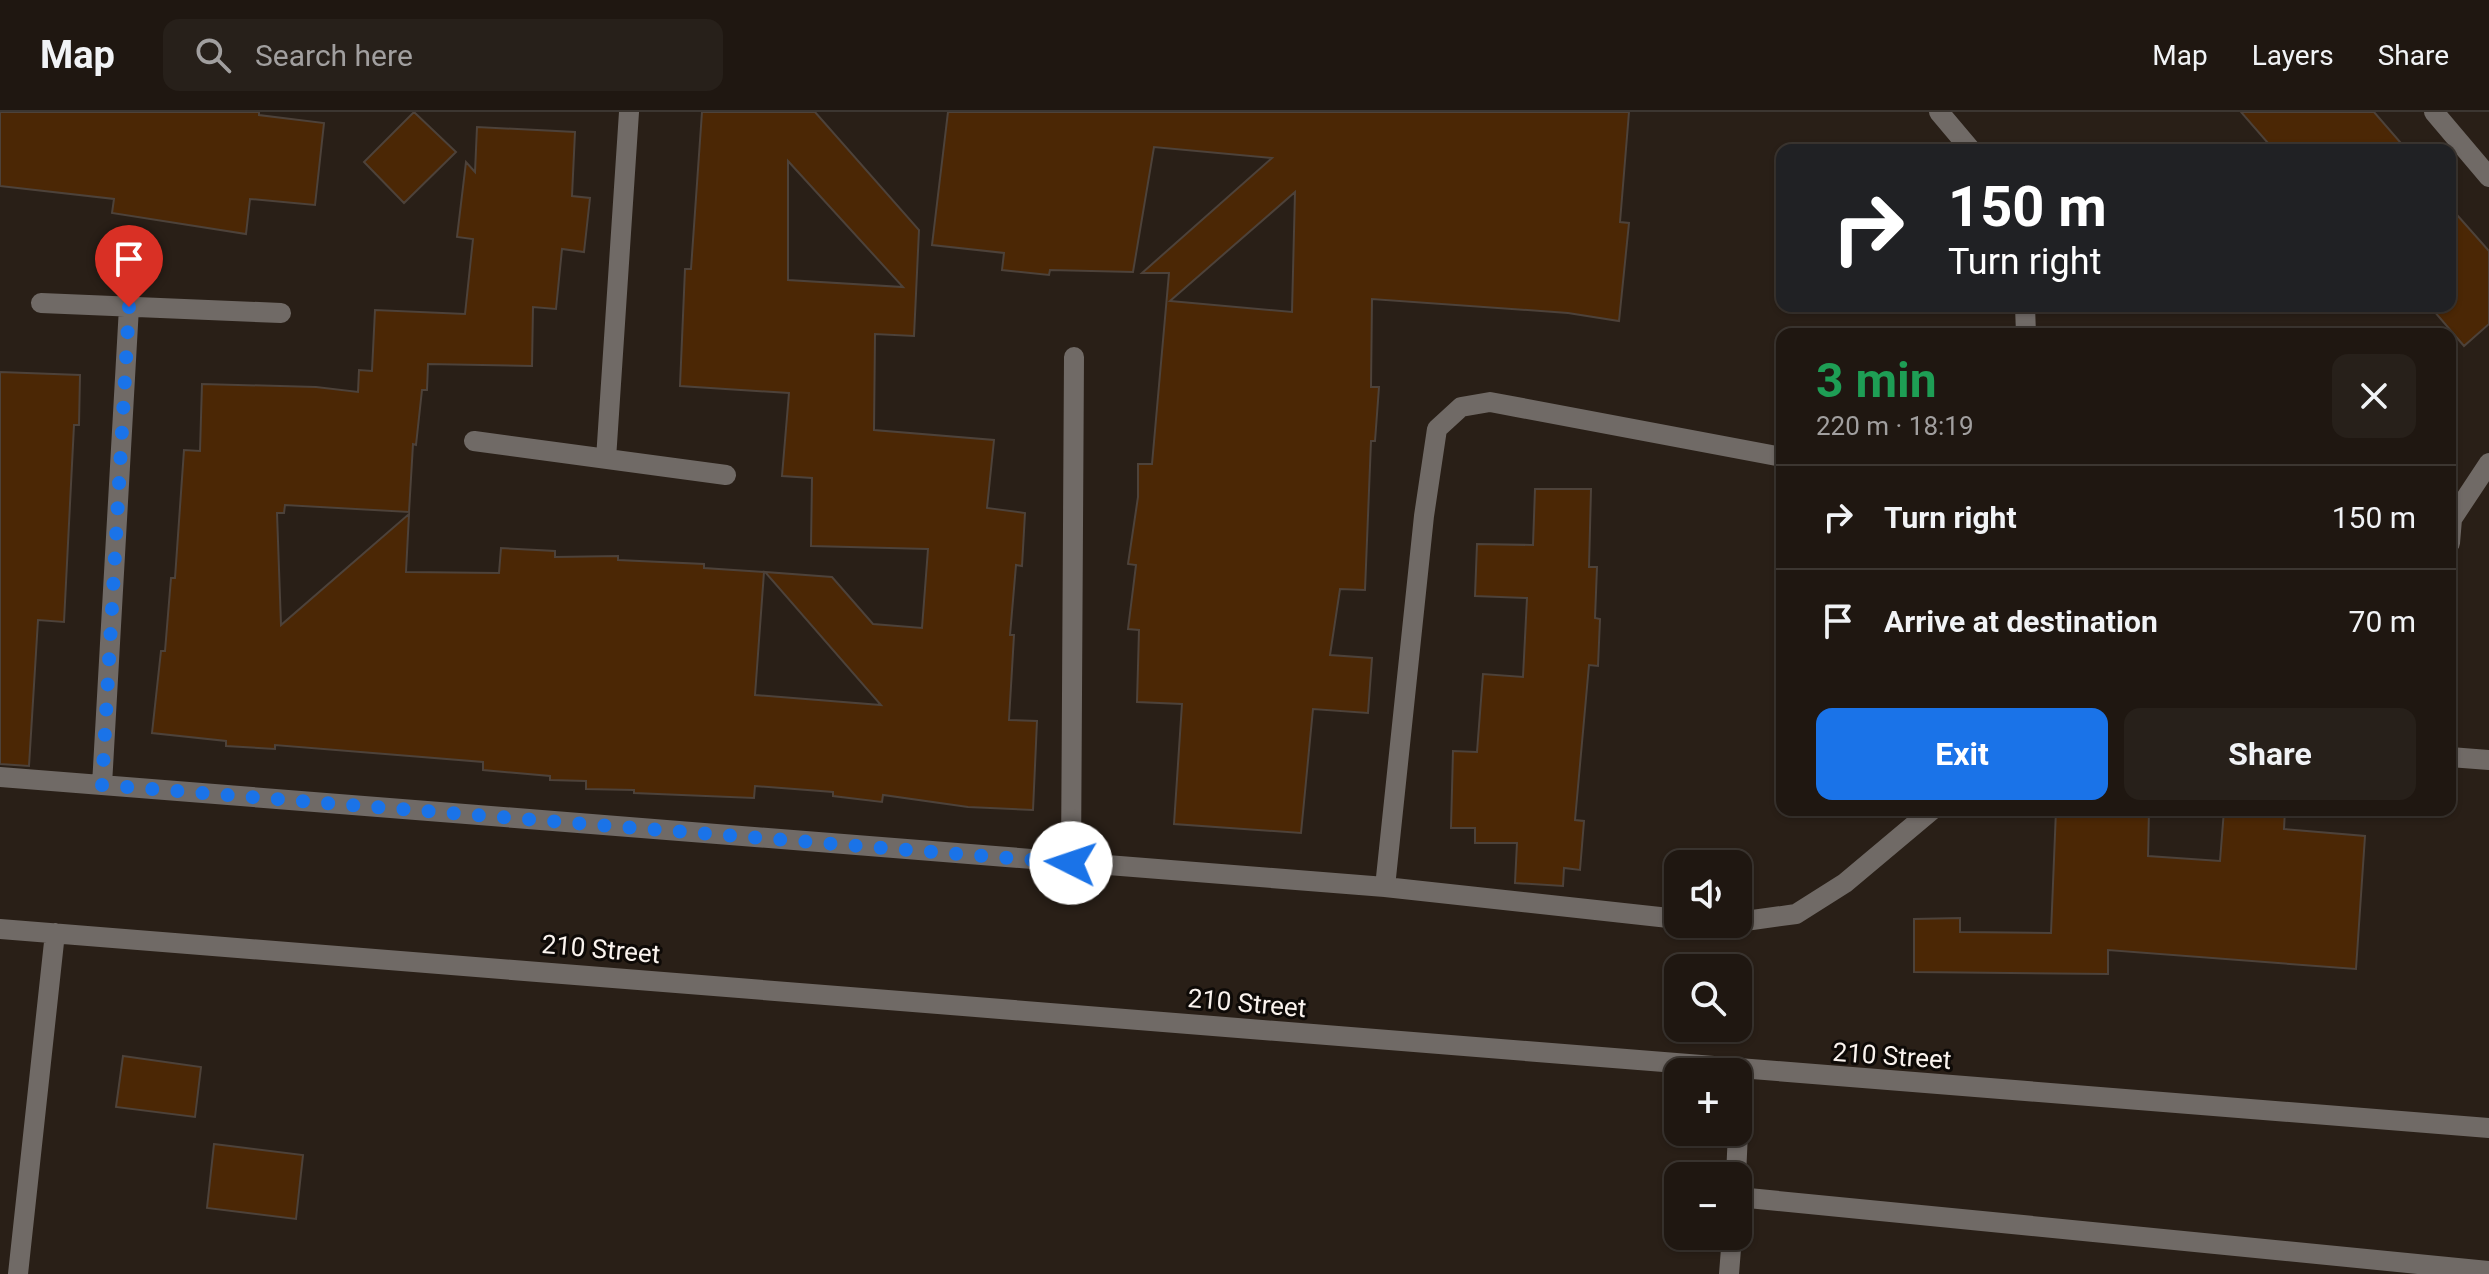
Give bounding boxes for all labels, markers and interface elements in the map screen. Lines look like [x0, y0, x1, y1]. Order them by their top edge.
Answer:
search box [163, 19, 723, 91]
text: Map [40, 33, 115, 77]
icon: search [191, 33, 235, 77]
text: Search here [255, 38, 413, 73]
text: Map [2152, 39, 2208, 72]
text: Layers [2252, 39, 2334, 72]
text: Share [2378, 39, 2449, 72]
text: 150 m [1948, 174, 2107, 240]
icon: right [1816, 176, 1920, 280]
pin [95, 225, 163, 307]
icon: arrive [107, 237, 151, 281]
text: Turn right [1948, 241, 2101, 283]
text: 3 min [1816, 352, 1937, 409]
button: close [2332, 354, 2416, 438]
text: 220 m · 18:19 [1816, 411, 1974, 441]
icon: right [1816, 495, 1860, 539]
text: Turn right [1884, 500, 2017, 535]
text: 150 m [2332, 500, 2416, 535]
icon: arrive [1816, 599, 1860, 643]
text: Arrive at destination [1884, 604, 2158, 639]
text: 70 m [2349, 604, 2416, 639]
button: Exit [1816, 708, 2108, 800]
button: Share [2124, 708, 2416, 800]
position arrow [1029, 821, 1113, 905]
map controls [1664, 850, 1752, 1250]
button: sound [1664, 850, 1752, 938]
street label: 210 Street [540, 929, 662, 969]
button: search [1664, 954, 1752, 1042]
street label: 210 Street [1186, 983, 1308, 1023]
street label: 210 Street [1832, 1037, 1952, 1075]
button: + [1664, 1058, 1752, 1146]
button: − [1664, 1162, 1752, 1250]

